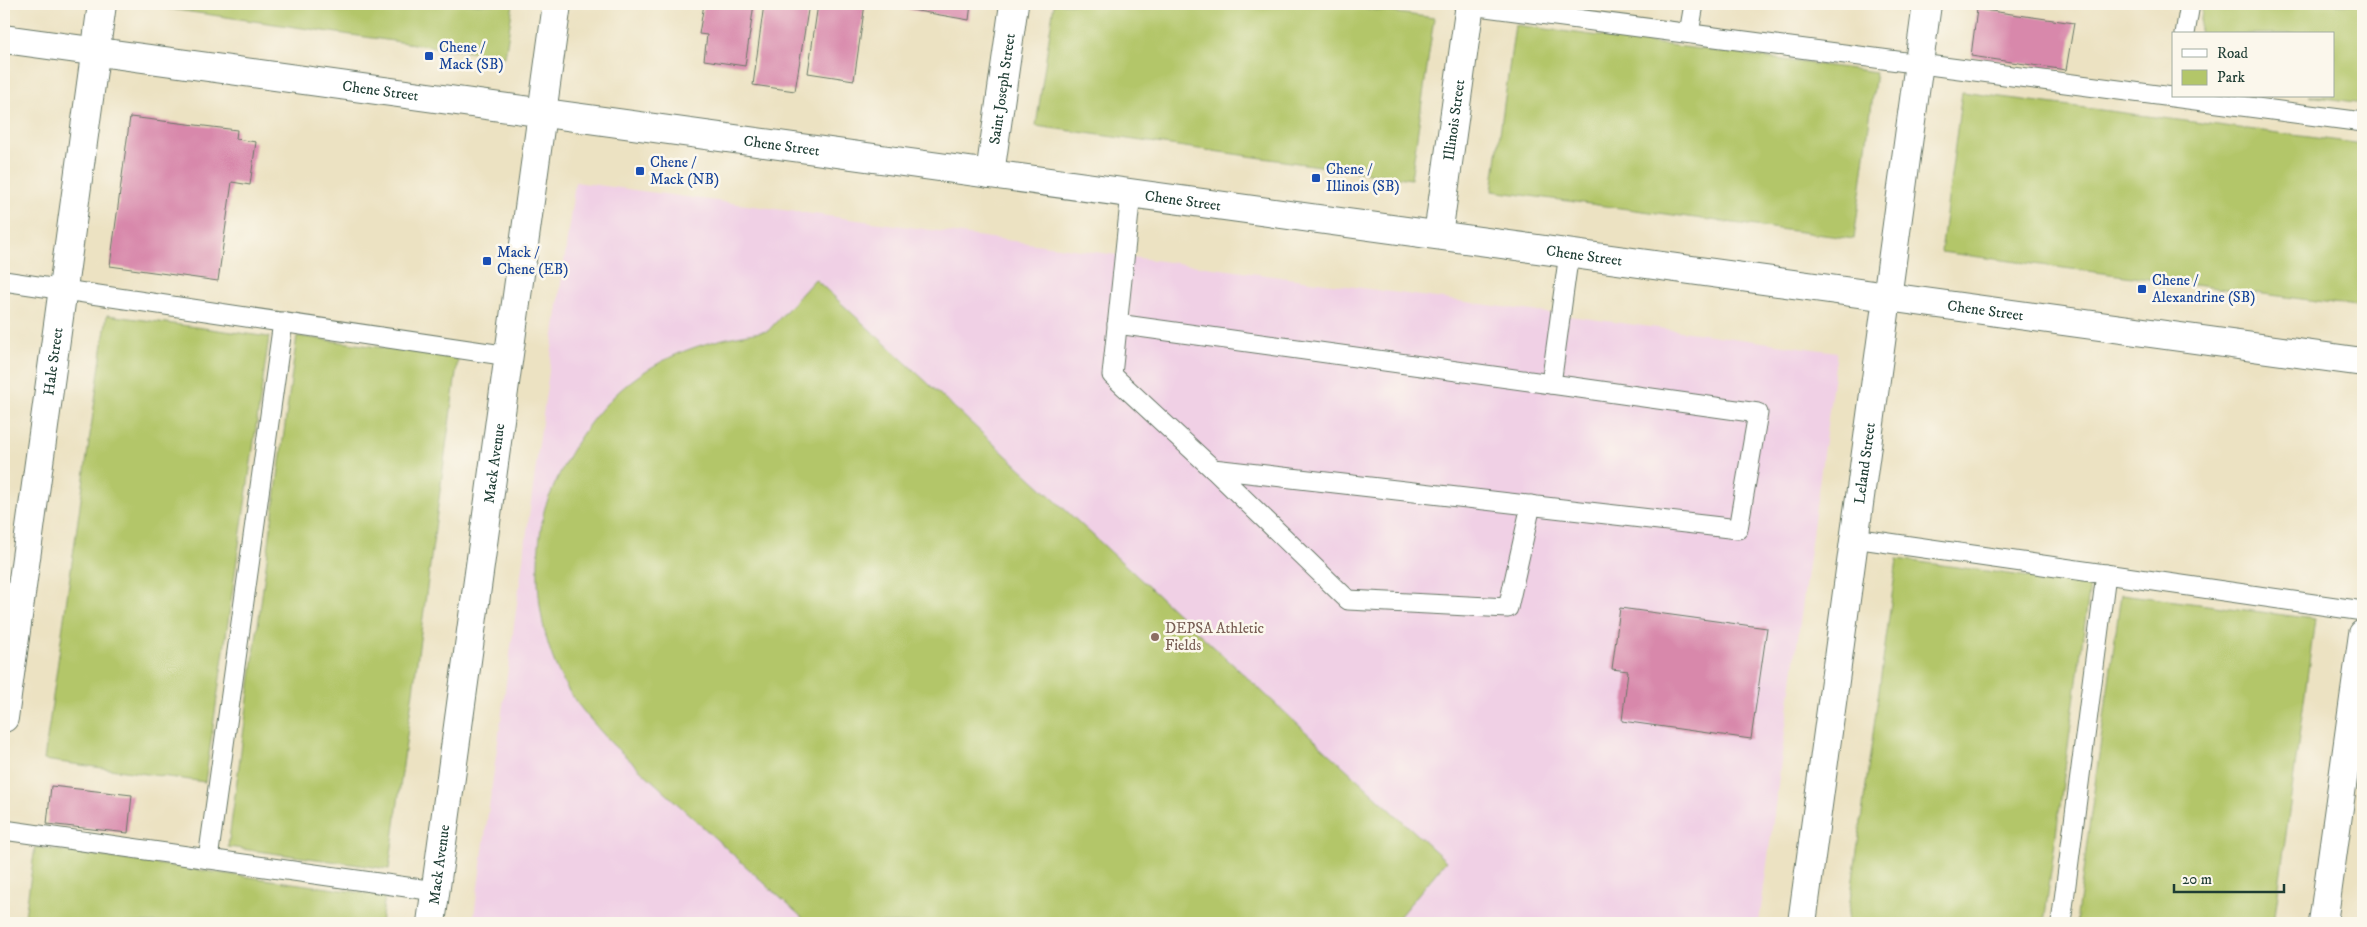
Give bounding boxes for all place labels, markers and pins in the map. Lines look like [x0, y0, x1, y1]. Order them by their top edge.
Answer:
place label: Chene / Mack (SB) [439, 38, 504, 74]
marker: Chene / Mack (SB) [423, 50, 435, 62]
place label: Chene / Mack (NB) [650, 153, 719, 189]
place label: Chene / Illinois (SB) [1326, 160, 1400, 196]
marker: Chene / Mack (NB) [634, 165, 646, 177]
marker: Chene / Illinois (SB) [1310, 172, 1322, 184]
place label: Mack / Chene (EB) [497, 243, 568, 279]
marker: Mack / Chene (EB) [481, 255, 493, 267]
place label: Chene / Alexandrine (SB) [2152, 271, 2255, 307]
marker: Chene / Alexandrine (SB) [2136, 283, 2148, 295]
place label: DEPSA Athletic Fields [1165, 619, 1265, 655]
marker: DEPSA Athletic Fields [1149, 631, 1161, 643]

